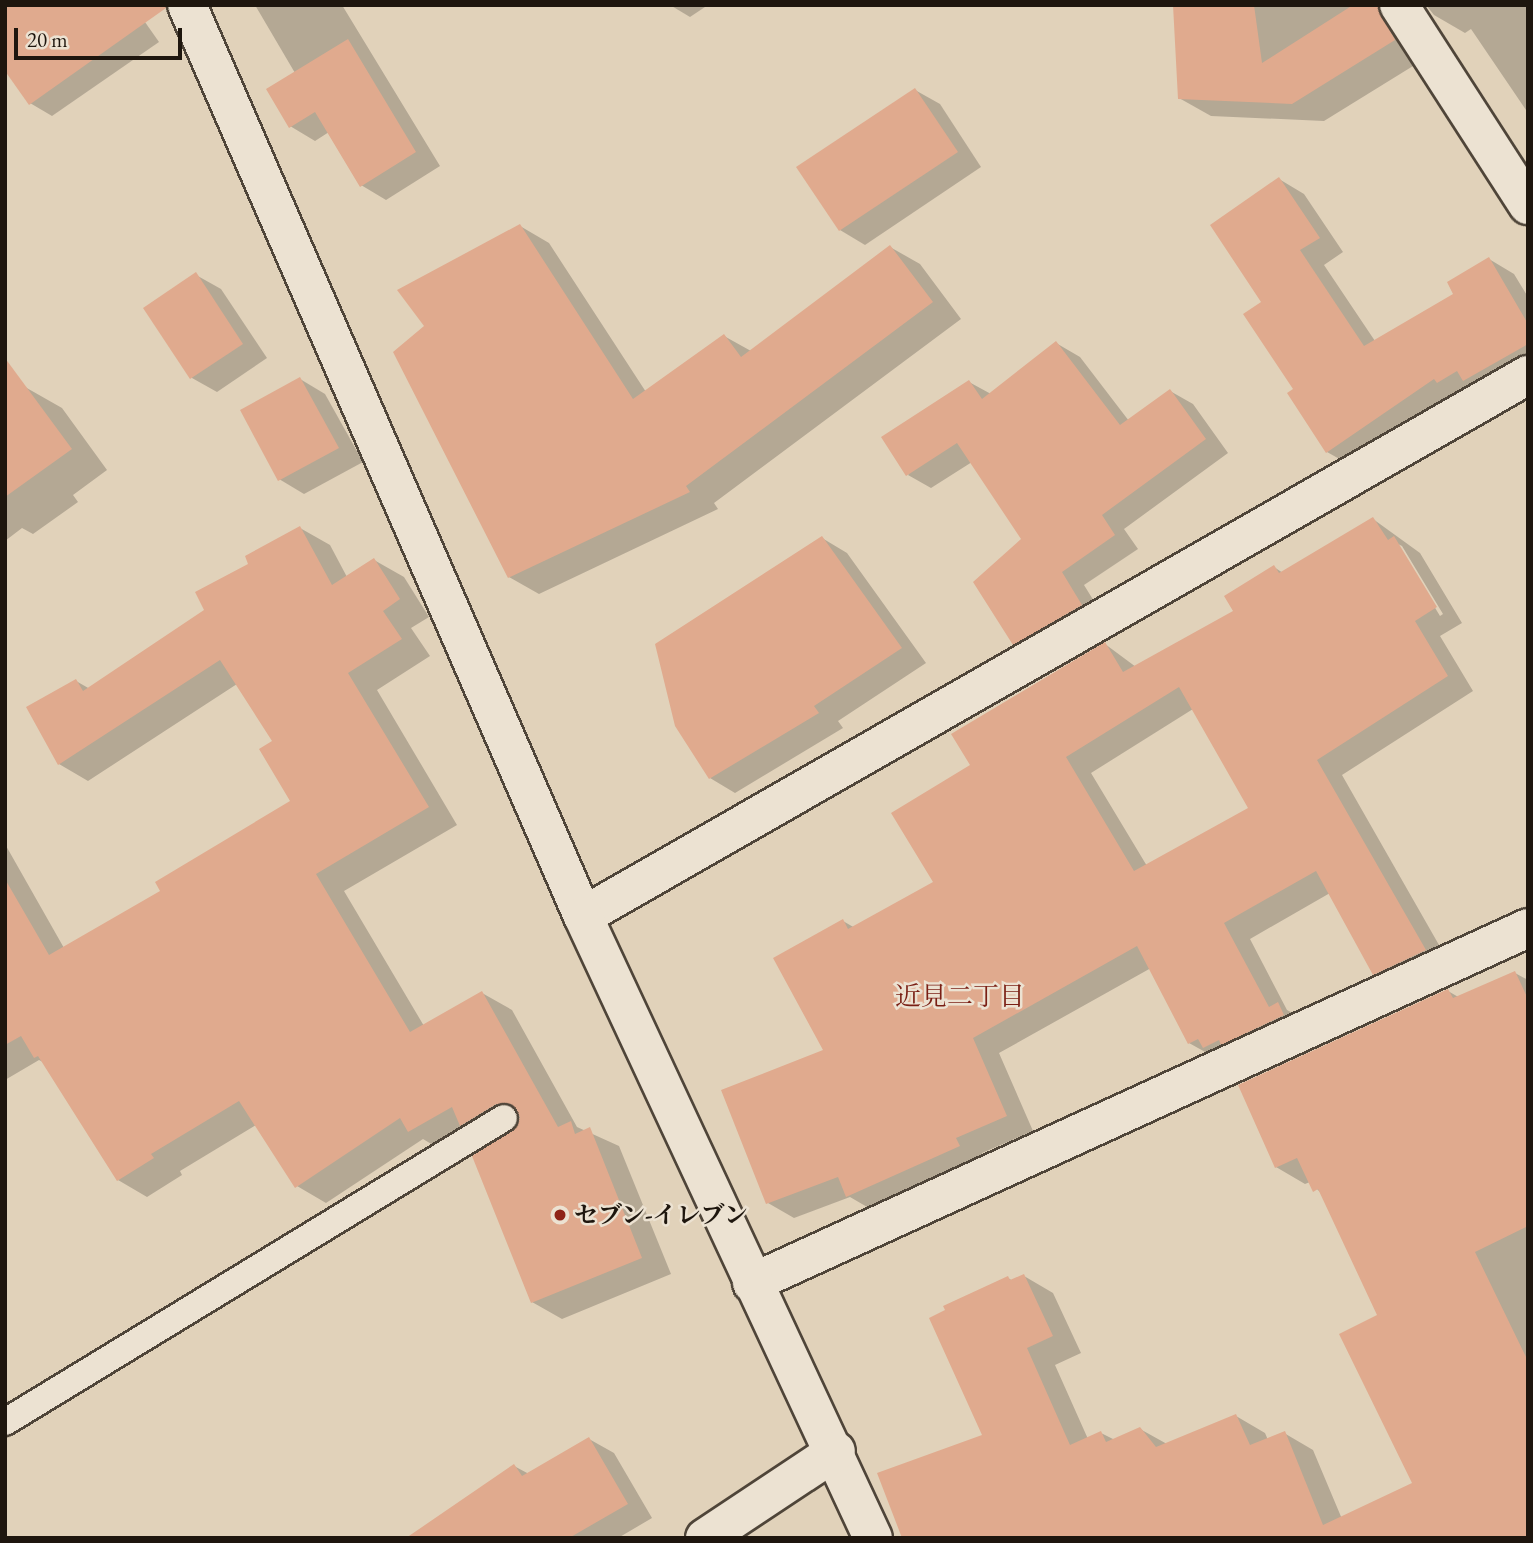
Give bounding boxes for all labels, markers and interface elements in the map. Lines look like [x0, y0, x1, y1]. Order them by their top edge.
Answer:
scale bar [18, 14, 186, 58]
text: 20 m [27, 26, 68, 53]
district label: 近見二丁目 [895, 981, 1025, 1013]
place label: セブン-イレブン [574, 1201, 750, 1229]
marker: セブン-イレブン [552, 1207, 568, 1223]

